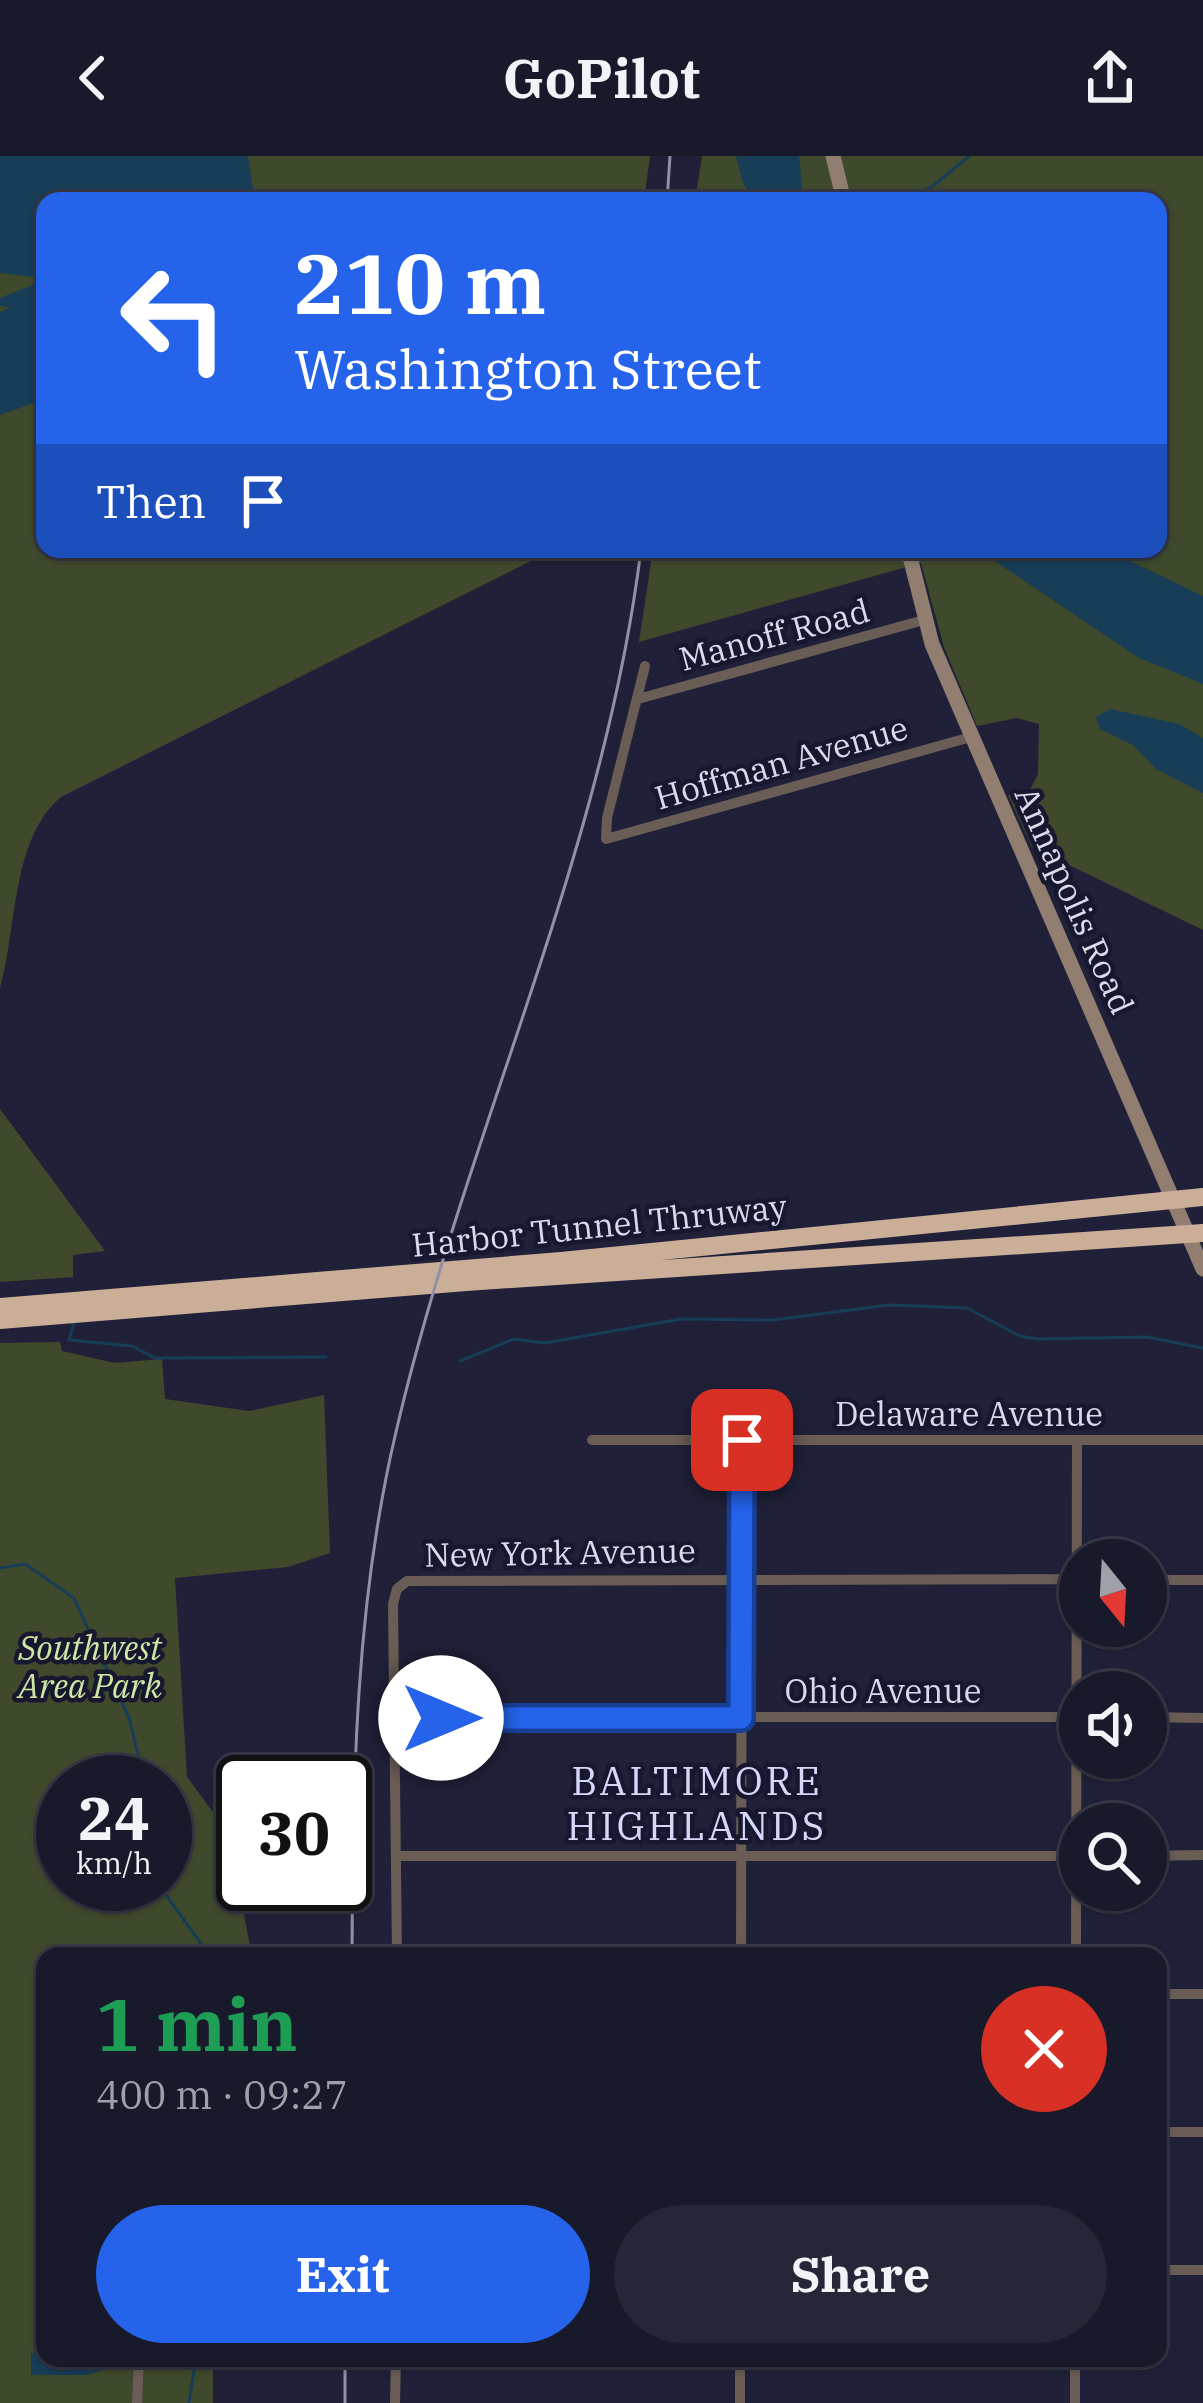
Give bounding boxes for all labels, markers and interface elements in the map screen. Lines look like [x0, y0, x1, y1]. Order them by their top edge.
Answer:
text: GoPilot [503, 43, 700, 113]
icon: back [60, 45, 126, 111]
icon: share [1077, 45, 1143, 111]
text: 210 m [294, 228, 546, 337]
icon: left [96, 240, 252, 396]
text: Washington Street [294, 334, 762, 404]
icon: arrive [230, 468, 296, 534]
text: Then [96, 472, 206, 530]
street label: Manoff Road [674, 588, 874, 680]
street label: Hoffman Avenue [650, 705, 912, 819]
street label: Annapolis Road [1006, 779, 1144, 1021]
street label: Harbor Tunnel Thruway [409, 1184, 789, 1266]
pin [691, 1389, 793, 1491]
street label: Delaware Avenue [835, 1392, 1103, 1435]
icon: arrive [709, 1407, 775, 1473]
street label: New York Avenue [424, 1528, 696, 1576]
north arrow [1059, 1539, 1167, 1647]
map controls [1059, 1539, 1167, 1911]
park label: Southwest Area Park [16, 1626, 163, 1707]
position arrow [378, 1655, 504, 1781]
street label: Ohio Avenue [785, 1669, 981, 1712]
button: sound [1059, 1671, 1167, 1779]
speed limit sign: 30 [216, 1755, 372, 1911]
district label: BALTIMORE HIGHLANDS [566, 1755, 828, 1851]
text: 24 [78, 1778, 150, 1857]
button: search [1059, 1803, 1167, 1911]
text: km/h [76, 1843, 152, 1882]
text: 1 min [96, 1977, 298, 2071]
button: close [981, 1986, 1107, 2112]
text: 400 m · 09:27 [96, 2069, 348, 2120]
button: Exit [96, 2205, 590, 2343]
button: Share [614, 2205, 1107, 2343]

